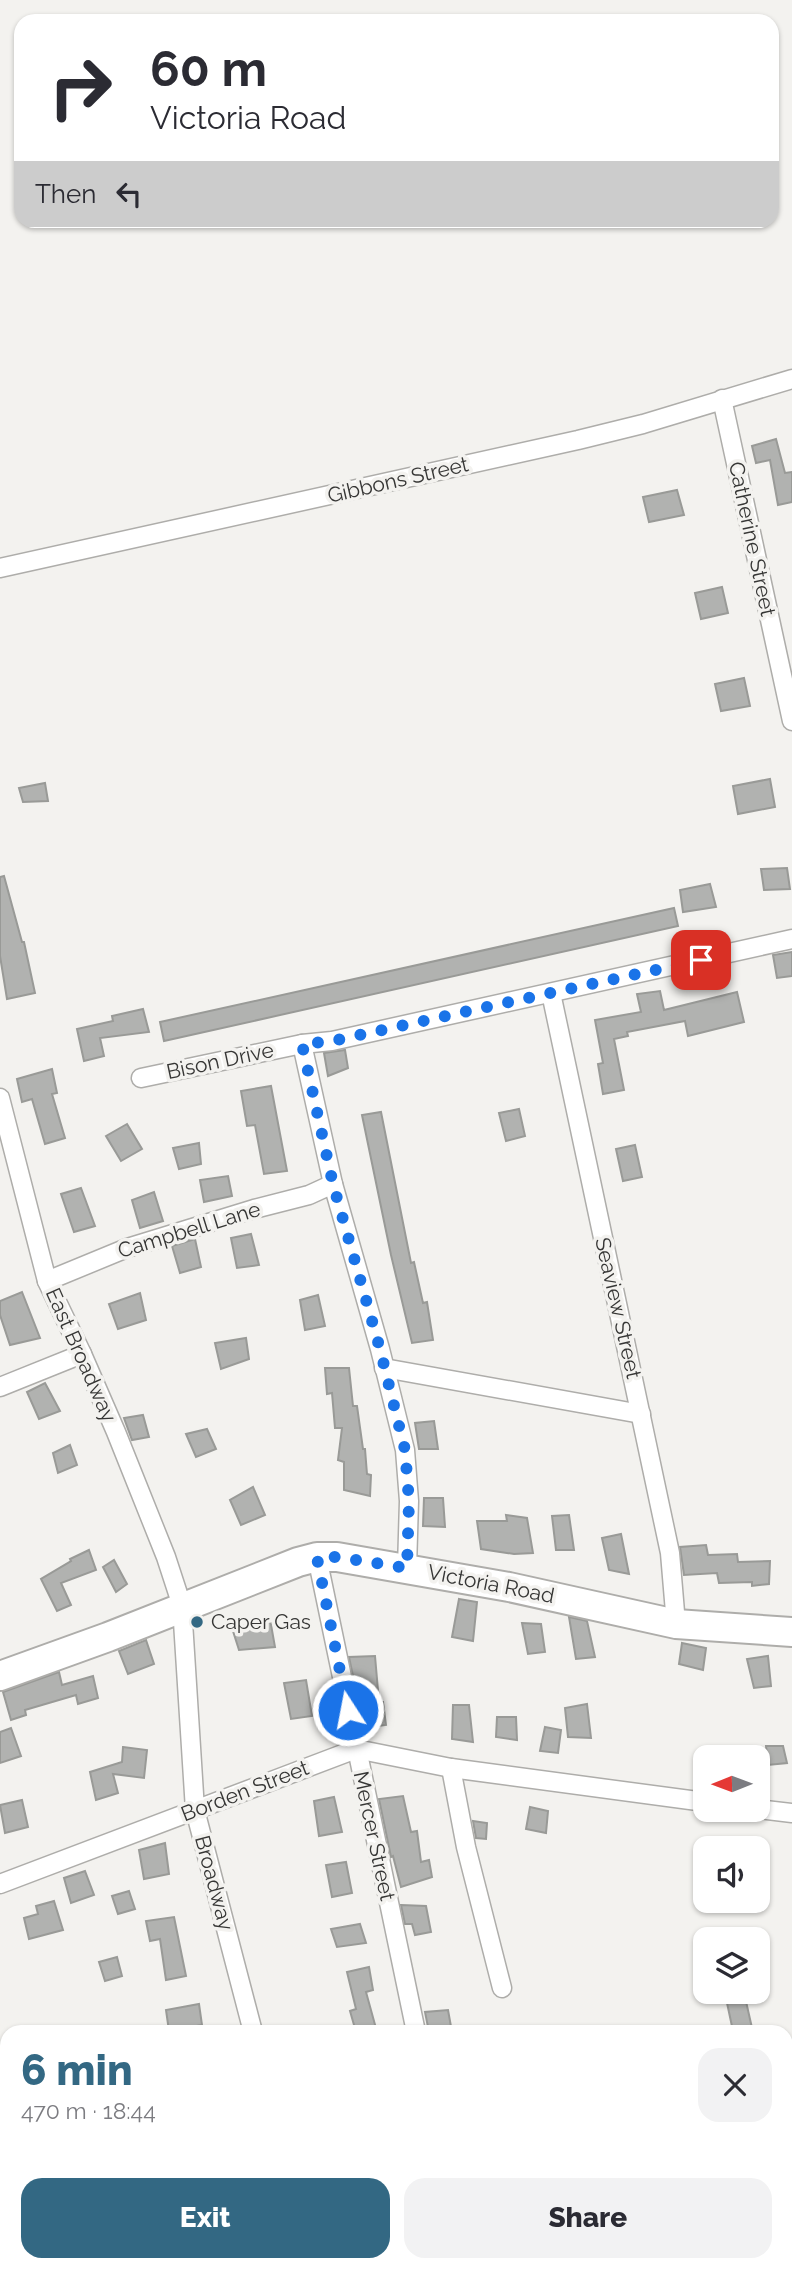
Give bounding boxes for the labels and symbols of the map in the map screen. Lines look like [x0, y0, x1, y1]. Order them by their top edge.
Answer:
street label: Gibbons Street [325, 451, 471, 508]
street label: Catherine Street [724, 459, 781, 619]
pin [671, 930, 731, 990]
street label: Bison Drive [164, 1037, 276, 1084]
street label: Campbell Lane [115, 1196, 263, 1263]
street label: Seaview Street [590, 1235, 647, 1381]
street label: East Broadway [41, 1284, 122, 1426]
street label: Victoria Road [425, 1559, 557, 1608]
place label: Caper Gas [211, 1609, 311, 1634]
marker: Caper Gas [189, 1614, 205, 1630]
position arrow [311, 1673, 385, 1747]
north arrow [693, 1745, 770, 1822]
street label: Borden Street [177, 1755, 312, 1826]
street label: Mercer Street [349, 1769, 400, 1903]
street label: Broadway [190, 1833, 239, 1933]

